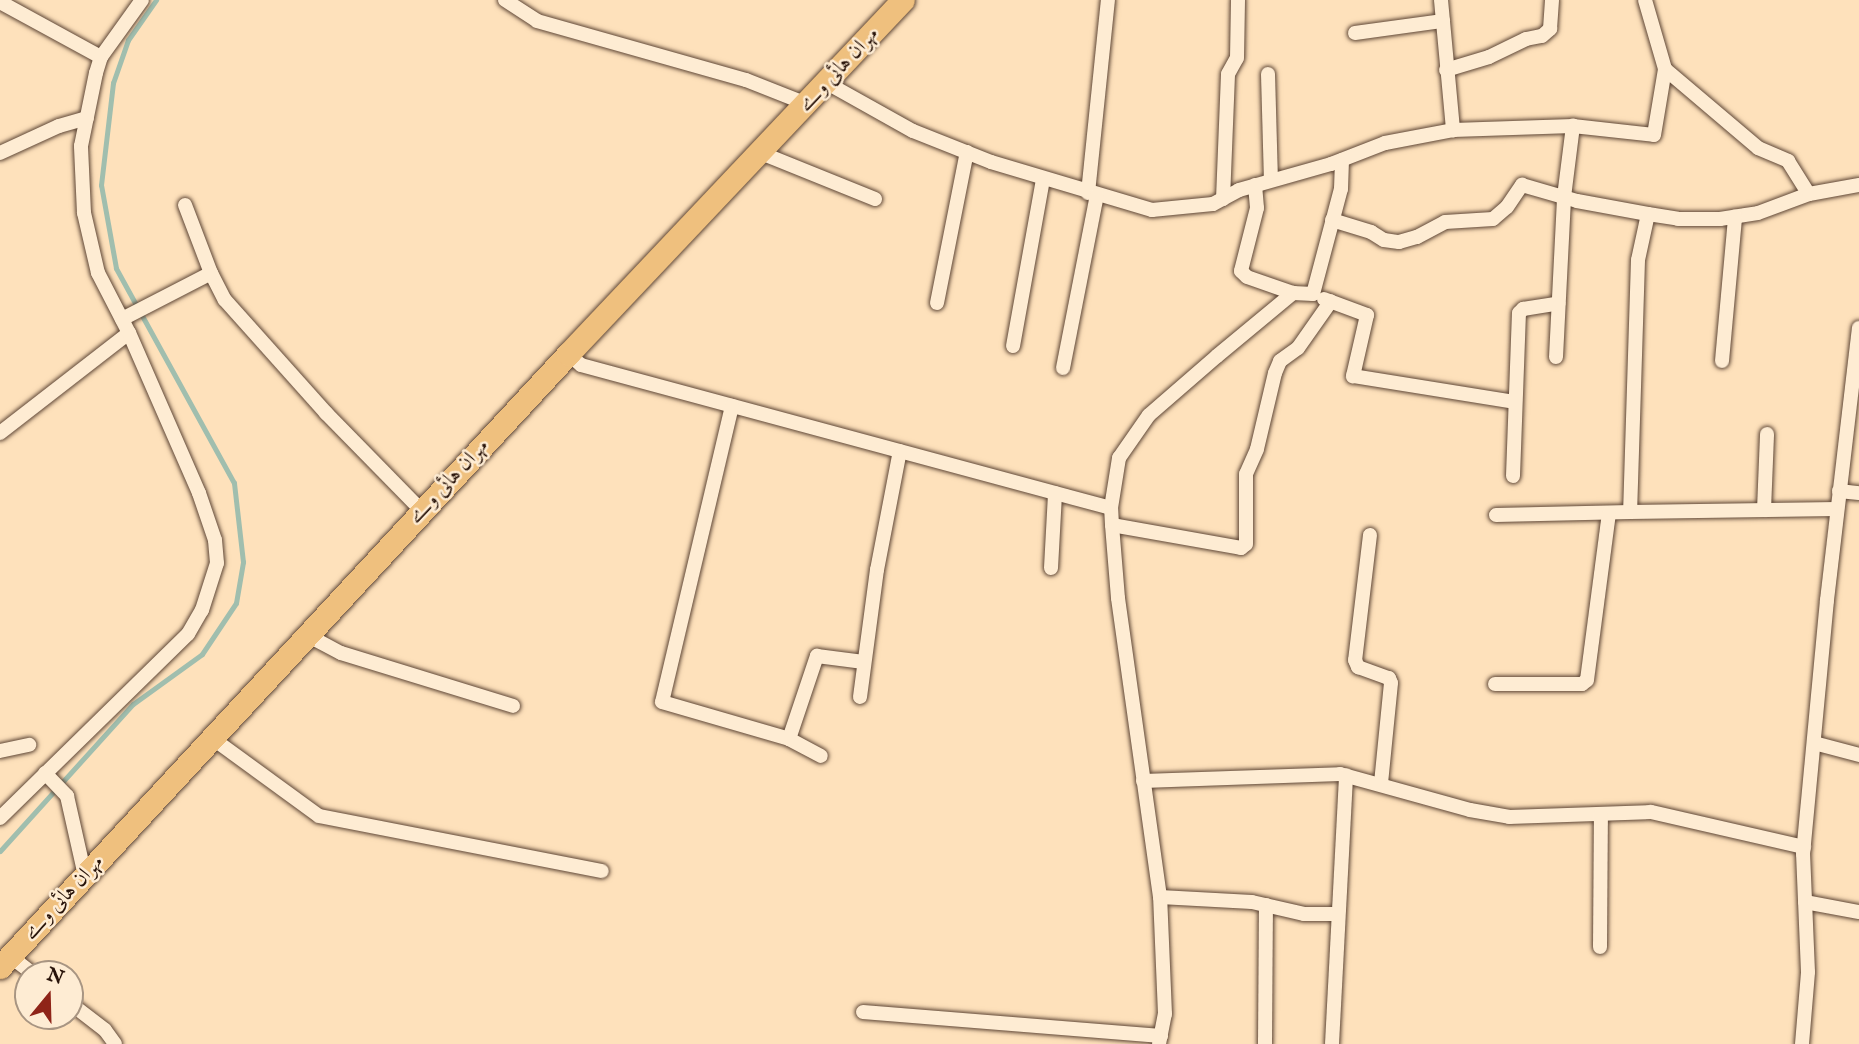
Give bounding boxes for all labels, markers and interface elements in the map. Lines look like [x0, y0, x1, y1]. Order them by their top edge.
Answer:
street label: مہران ہائی وے [793, 22, 885, 118]
street label: مہران ہائی وے [403, 434, 495, 530]
street label: مہران ہائی وے [18, 850, 110, 946]
north arrow [14, 960, 84, 1030]
text: N [43, 963, 67, 991]

